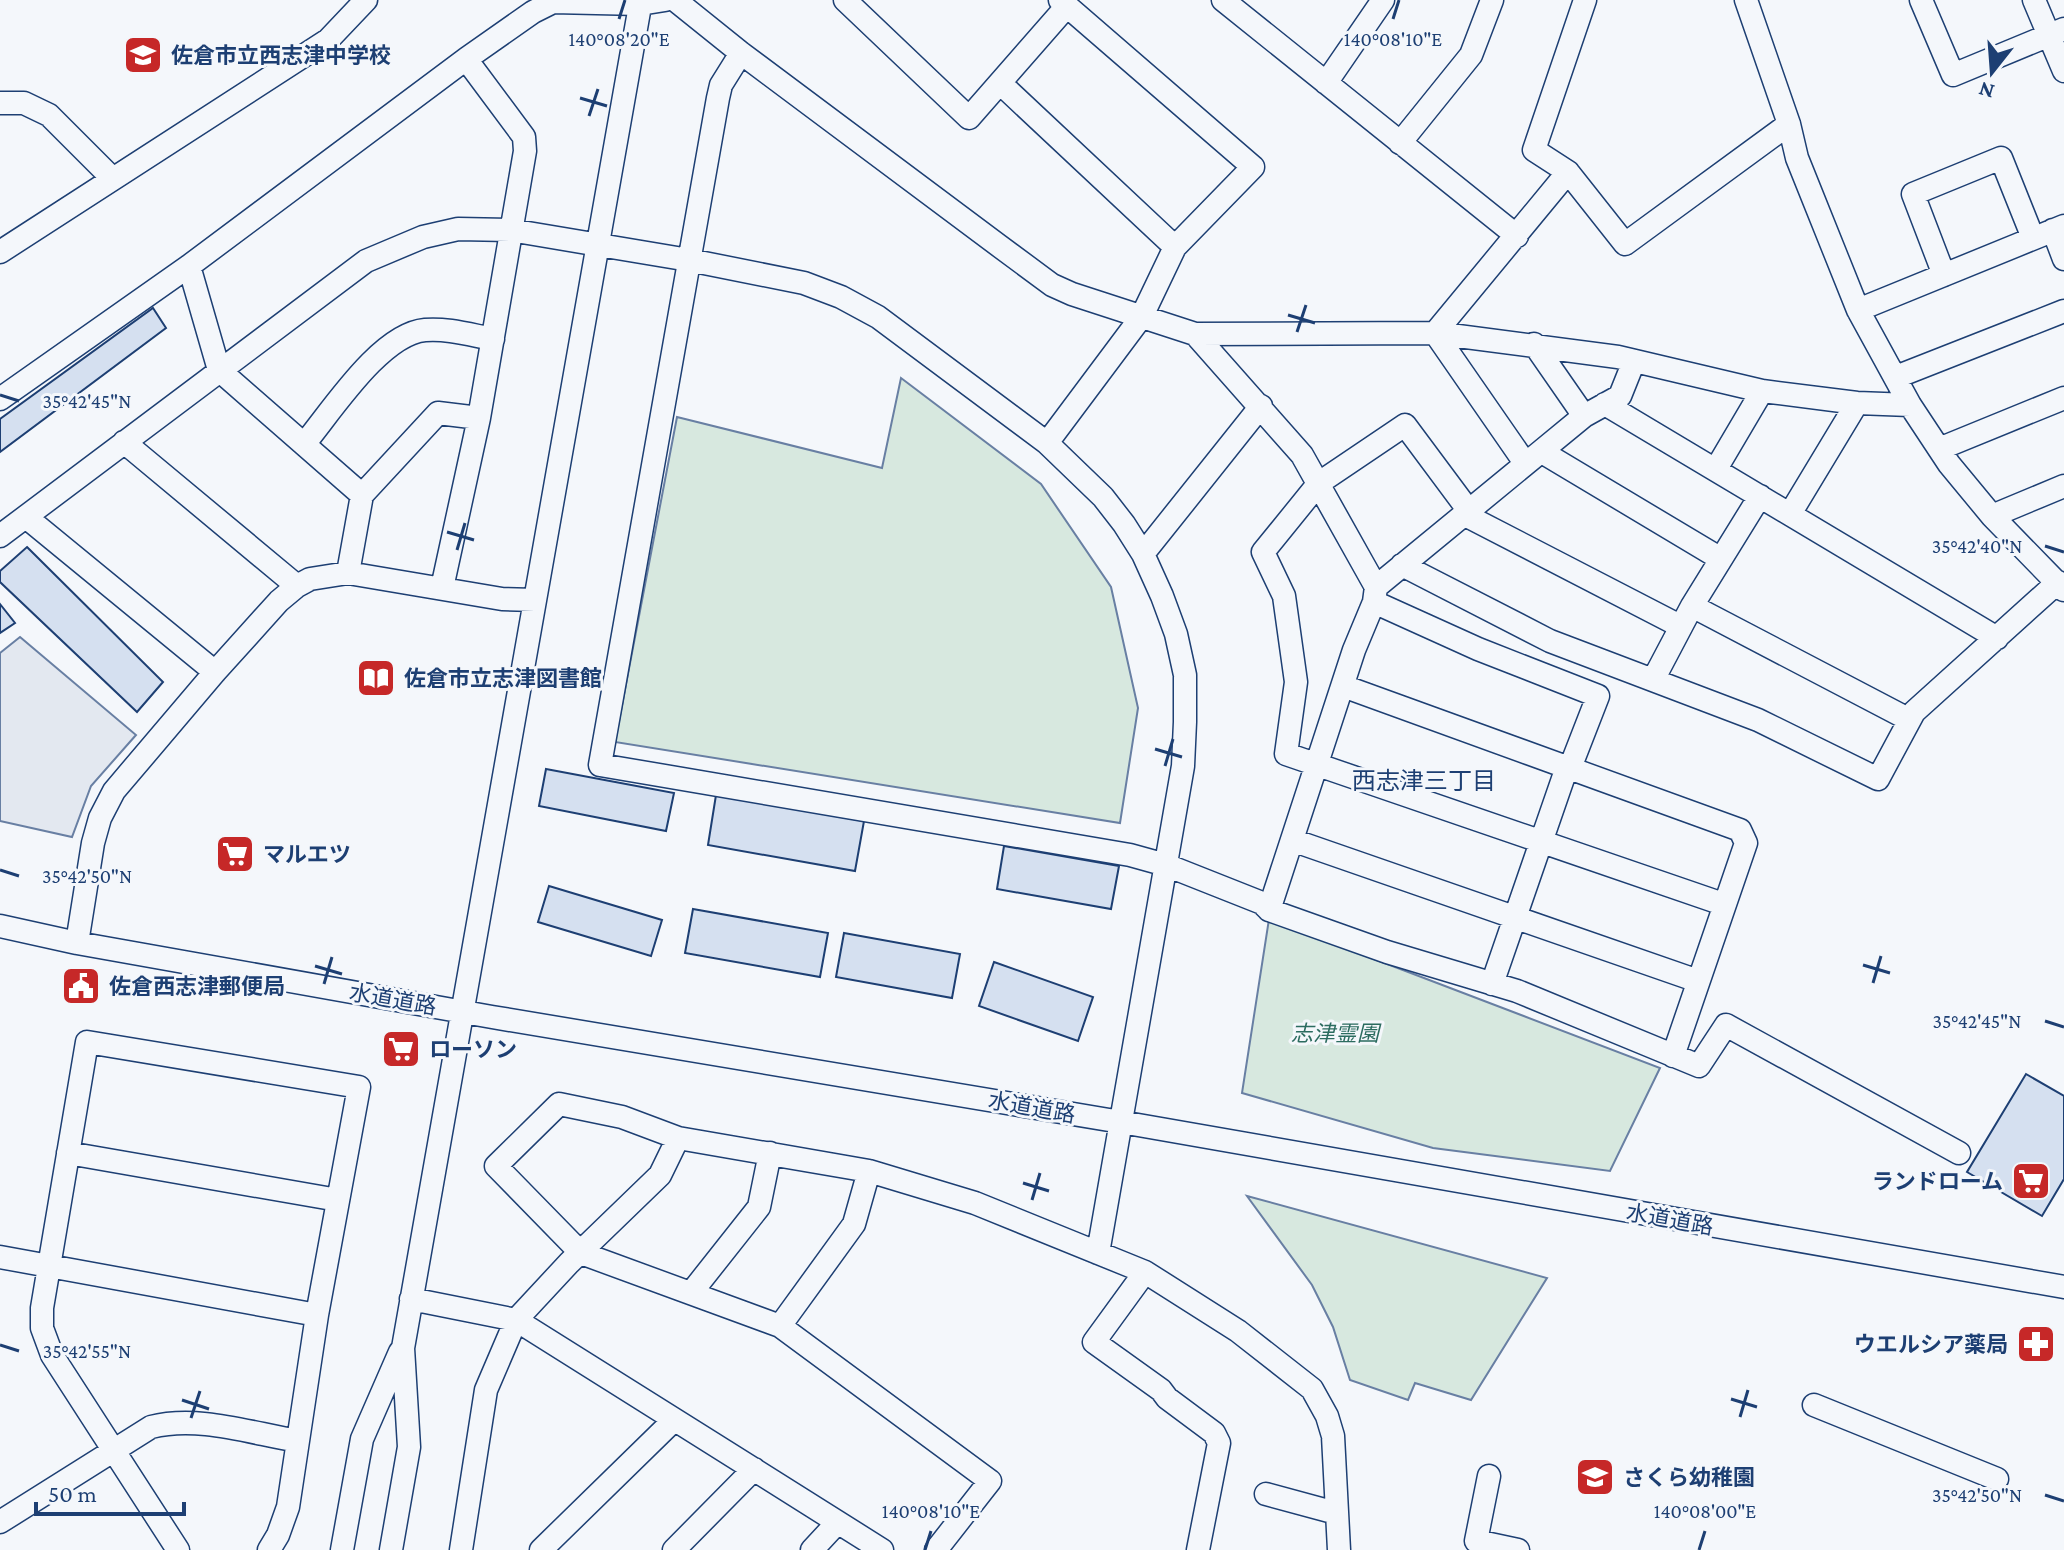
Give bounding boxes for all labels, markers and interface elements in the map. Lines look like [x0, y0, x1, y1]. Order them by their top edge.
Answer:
text: 140°08'20"E [568, 28, 670, 50]
text: 140°08'10"E [1344, 28, 1442, 50]
north arrow [1952, 32, 2032, 112]
school or university icon: 佐倉市立西志津中学校 [122, 34, 164, 76]
place label: 佐倉市立西志津中学校 [171, 43, 391, 68]
text: N [1975, 77, 1997, 105]
text: 35°42'45"N [43, 390, 131, 412]
text: 35°42'40"N [1932, 535, 2022, 557]
library icon: 佐倉市立志津図書館 [355, 657, 397, 699]
place label: 佐倉市立志津図書館 [404, 666, 602, 691]
district label: 西志津三丁目 [1352, 767, 1496, 794]
supermarket icon: マルエツ [214, 833, 256, 875]
place label: マルエツ [263, 842, 351, 867]
text: 35°42'50"N [42, 865, 132, 887]
public building icon: 佐倉西志津郵便局 [60, 965, 102, 1007]
place label: 佐倉西志津郵便局 [109, 974, 285, 999]
street label: 水道道路 [347, 980, 438, 1019]
text: 35°42'45"N [1933, 1010, 2021, 1032]
park label: 志津霊園 [1291, 1021, 1382, 1046]
supermarket icon: ローソン [380, 1028, 422, 1070]
place label: ローソン [429, 1037, 517, 1062]
street label: 水道道路 [986, 1088, 1077, 1127]
supermarket icon: ランドローム [2010, 1160, 2052, 1202]
place label: ランドローム [1872, 1169, 2003, 1194]
street label: 水道道路 [1624, 1200, 1715, 1239]
pharmacy icon: ウエルシア薬局 [2015, 1323, 2057, 1365]
place label: ウエルシア薬局 [1854, 1332, 2008, 1357]
text: 35°42'55"N [43, 1340, 131, 1362]
school or university icon: さくら幼稚園 [1574, 1456, 1616, 1498]
place label: さくら幼稚園 [1623, 1465, 1755, 1490]
scale bar [36, 1466, 184, 1516]
text: 50 m [48, 1480, 97, 1507]
text: 35°42'50"N [1932, 1484, 2022, 1506]
text: 140°08'10"E [882, 1500, 980, 1522]
text: 140°08'00"E [1654, 1500, 1756, 1522]

